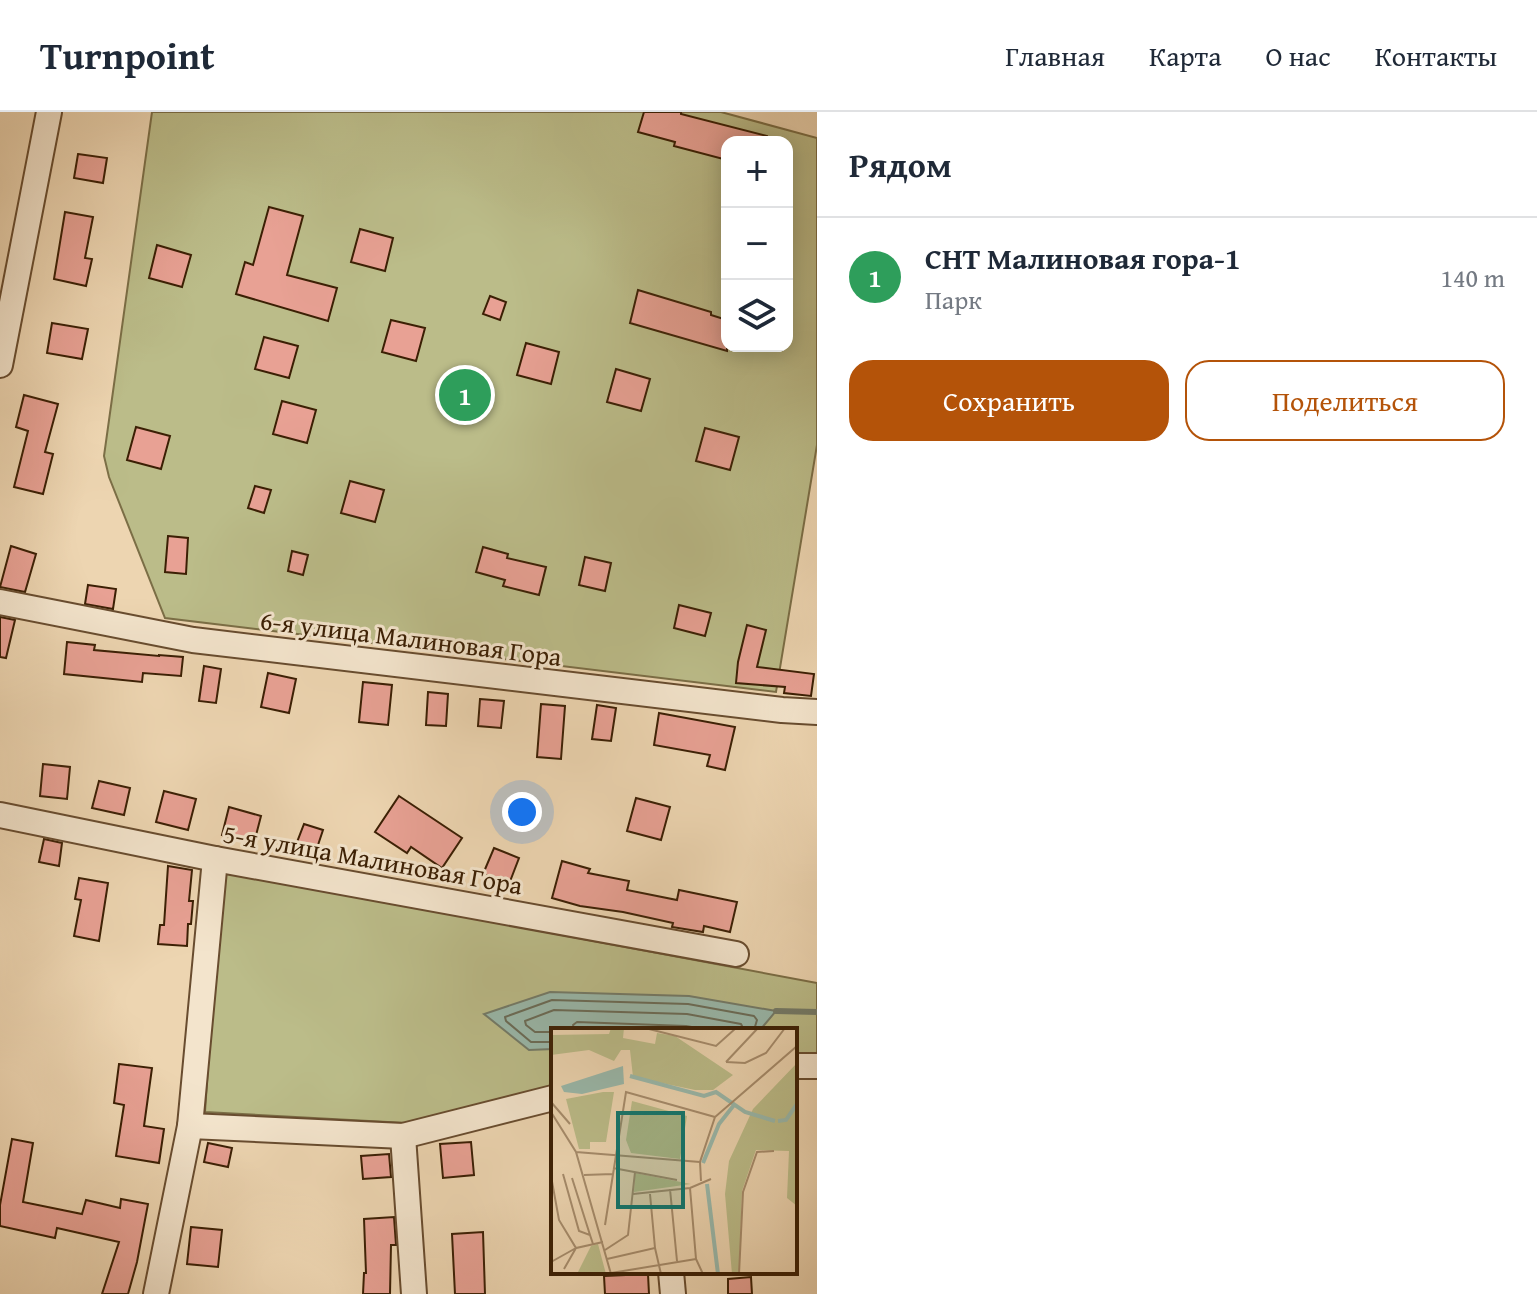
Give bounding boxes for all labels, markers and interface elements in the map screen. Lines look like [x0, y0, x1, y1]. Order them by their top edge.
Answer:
text: Turnpoint [40, 27, 215, 83]
text: Главная [1005, 35, 1105, 76]
text: Карта [1149, 35, 1221, 76]
text: О нас [1265, 35, 1331, 76]
text: Контакты [1375, 35, 1497, 76]
map controls [721, 136, 793, 352]
button: + [721, 136, 793, 208]
text: Рядом [849, 140, 952, 189]
button: − [721, 208, 793, 280]
text: СНТ Малиновая гора-1 [925, 236, 1240, 280]
text: 1 [868, 258, 882, 297]
text: 140 m [1440, 258, 1505, 297]
button: layers [721, 280, 793, 352]
text: Парк [925, 280, 982, 319]
button: Сохранить [849, 360, 1169, 441]
button: Поделиться [1185, 360, 1505, 441]
pin: 1 [439, 365, 491, 425]
street label: 6-я улица Малиновая Гора [258, 600, 565, 676]
your location [502, 792, 542, 832]
street label: 5-я улица Малиновая Гора [220, 813, 526, 905]
inset map [551, 1028, 797, 1274]

